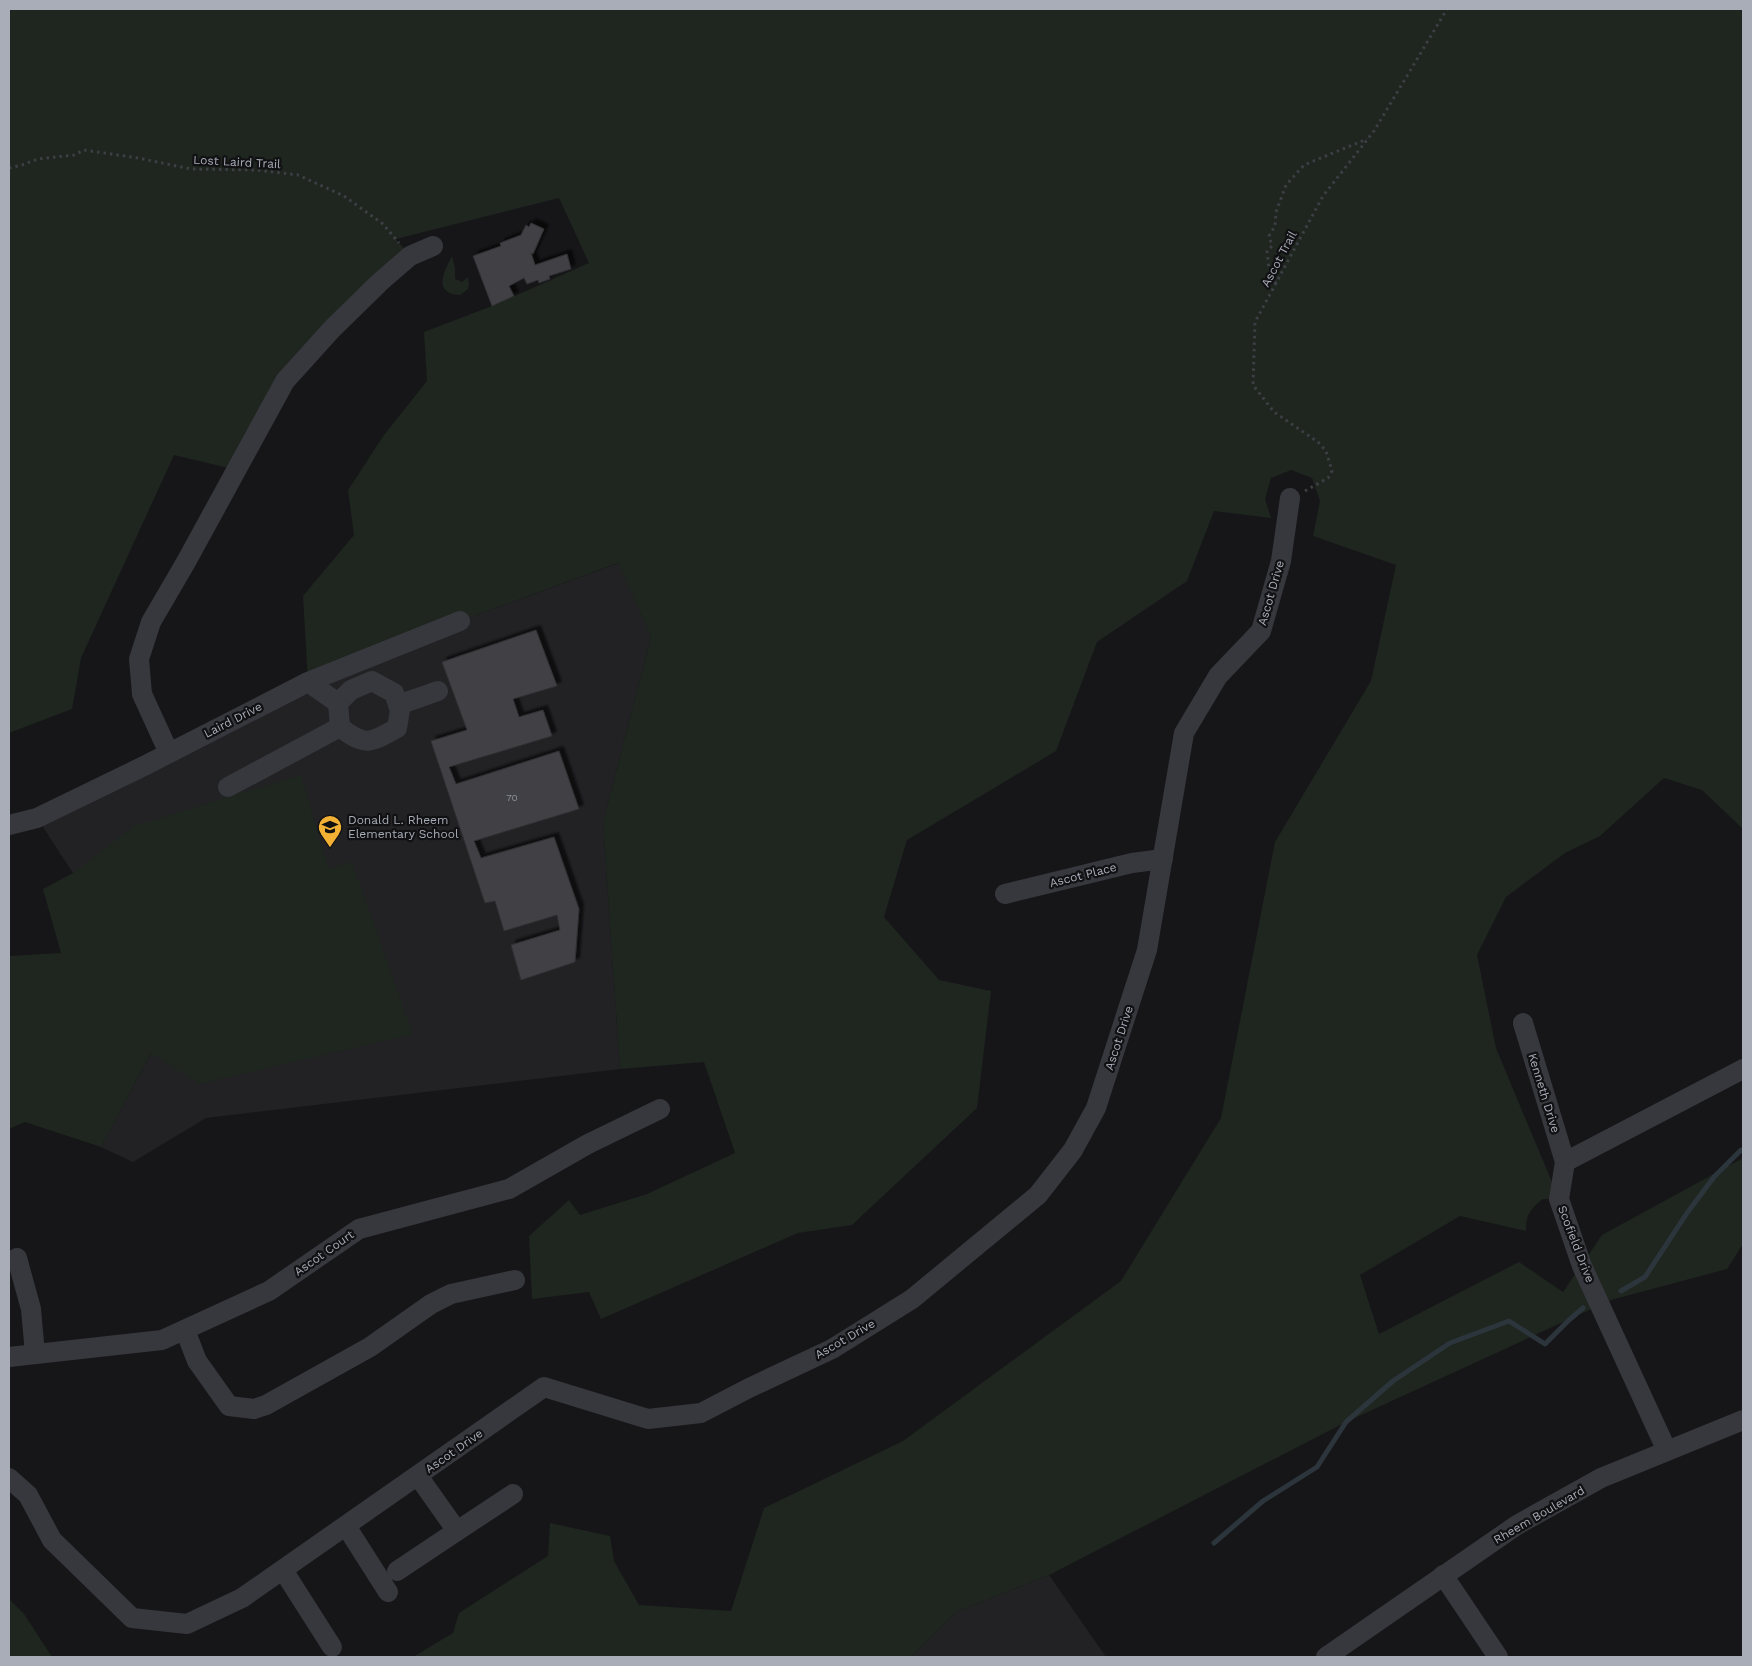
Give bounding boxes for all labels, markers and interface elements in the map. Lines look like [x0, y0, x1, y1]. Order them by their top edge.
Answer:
street label: Lost Laird Trail [193, 153, 281, 171]
street label: Ascot Trail [1258, 228, 1300, 289]
street label: Ascot Drive [1255, 559, 1287, 627]
street label: Laird Drive [202, 699, 264, 741]
house number: 70 [506, 792, 518, 803]
place label: Donald L. Rheem Elementary School [348, 813, 459, 841]
school or university icon: Donald L. Rheem Elementary School [317, 814, 343, 848]
street label: Ascot Place [1048, 860, 1118, 890]
street label: Ascot Drive [1102, 1004, 1136, 1072]
street label: Kenneth Drive [1525, 1052, 1563, 1134]
street label: Scofield Drive [1555, 1203, 1597, 1285]
street label: Ascot Court [292, 1227, 356, 1279]
street label: Ascot Drive [813, 1316, 878, 1362]
street label: Ascot Drive [423, 1426, 485, 1476]
street label: Rheem Boulevard [1491, 1483, 1587, 1547]

